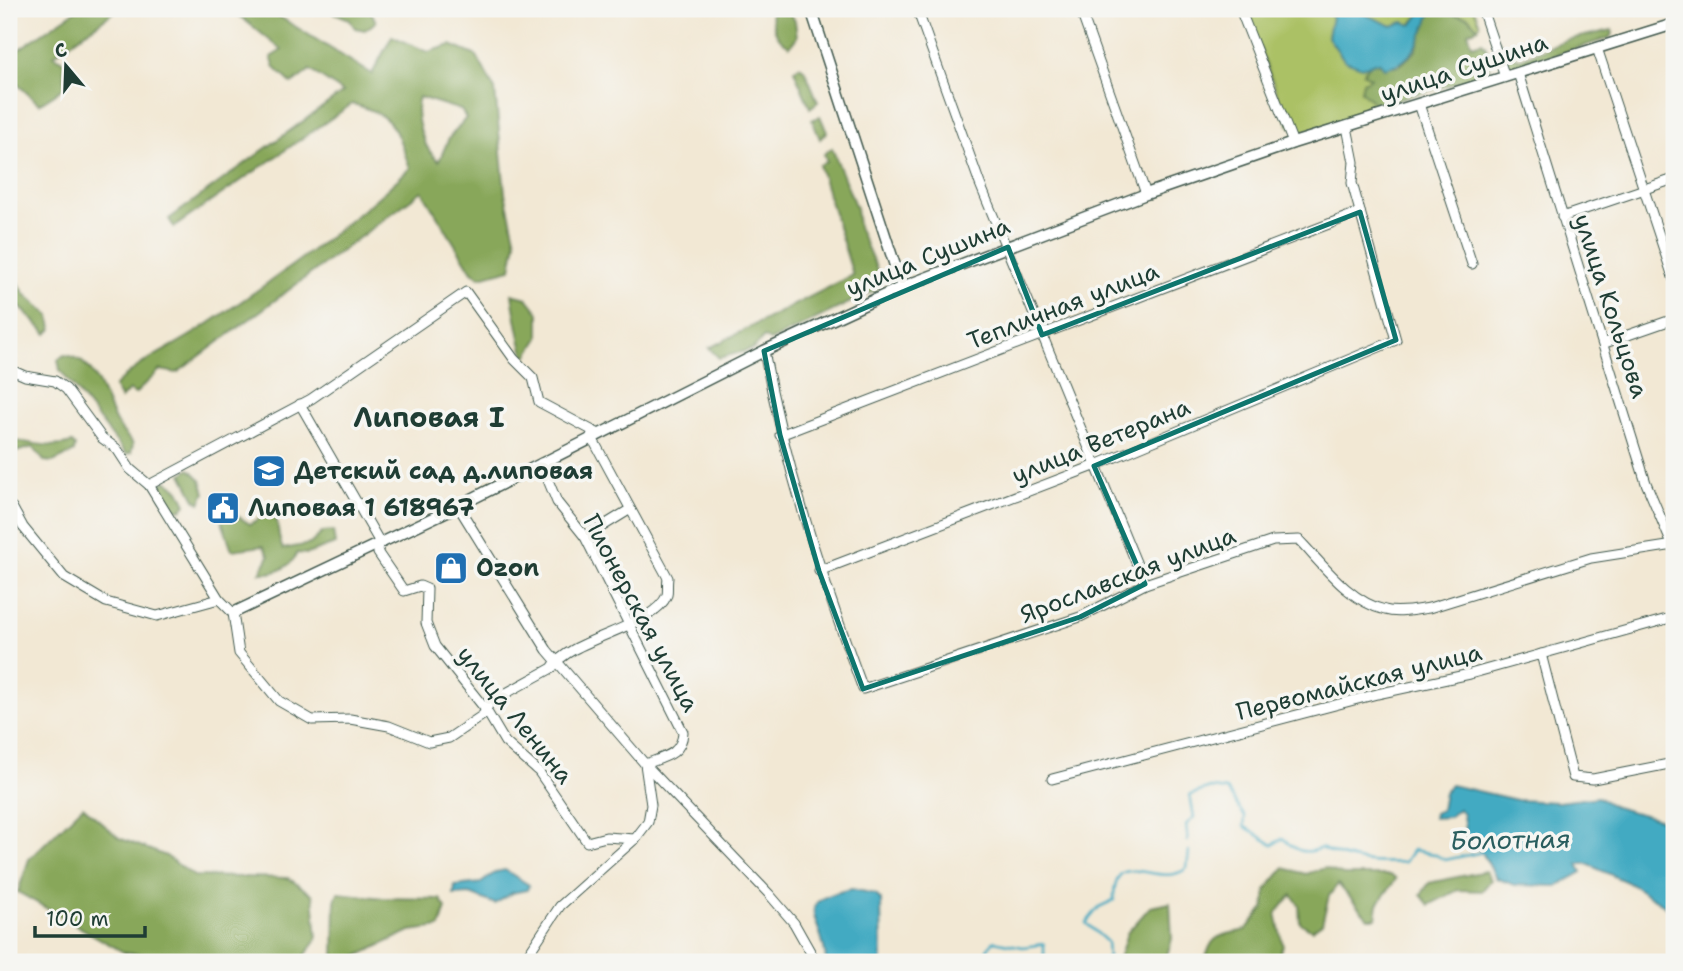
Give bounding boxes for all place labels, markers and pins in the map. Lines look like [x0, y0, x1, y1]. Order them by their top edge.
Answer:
school or university icon: Детский сад д.липовая [250, 452, 288, 490]
place label: Детский сад д.липовая [294, 455, 593, 487]
public building icon: Липовая 1 618967 [204, 489, 242, 527]
place label: Липовая 1 618967 [248, 492, 475, 524]
shop icon: Ozon [432, 549, 470, 587]
place label: Ozon [476, 552, 539, 584]

